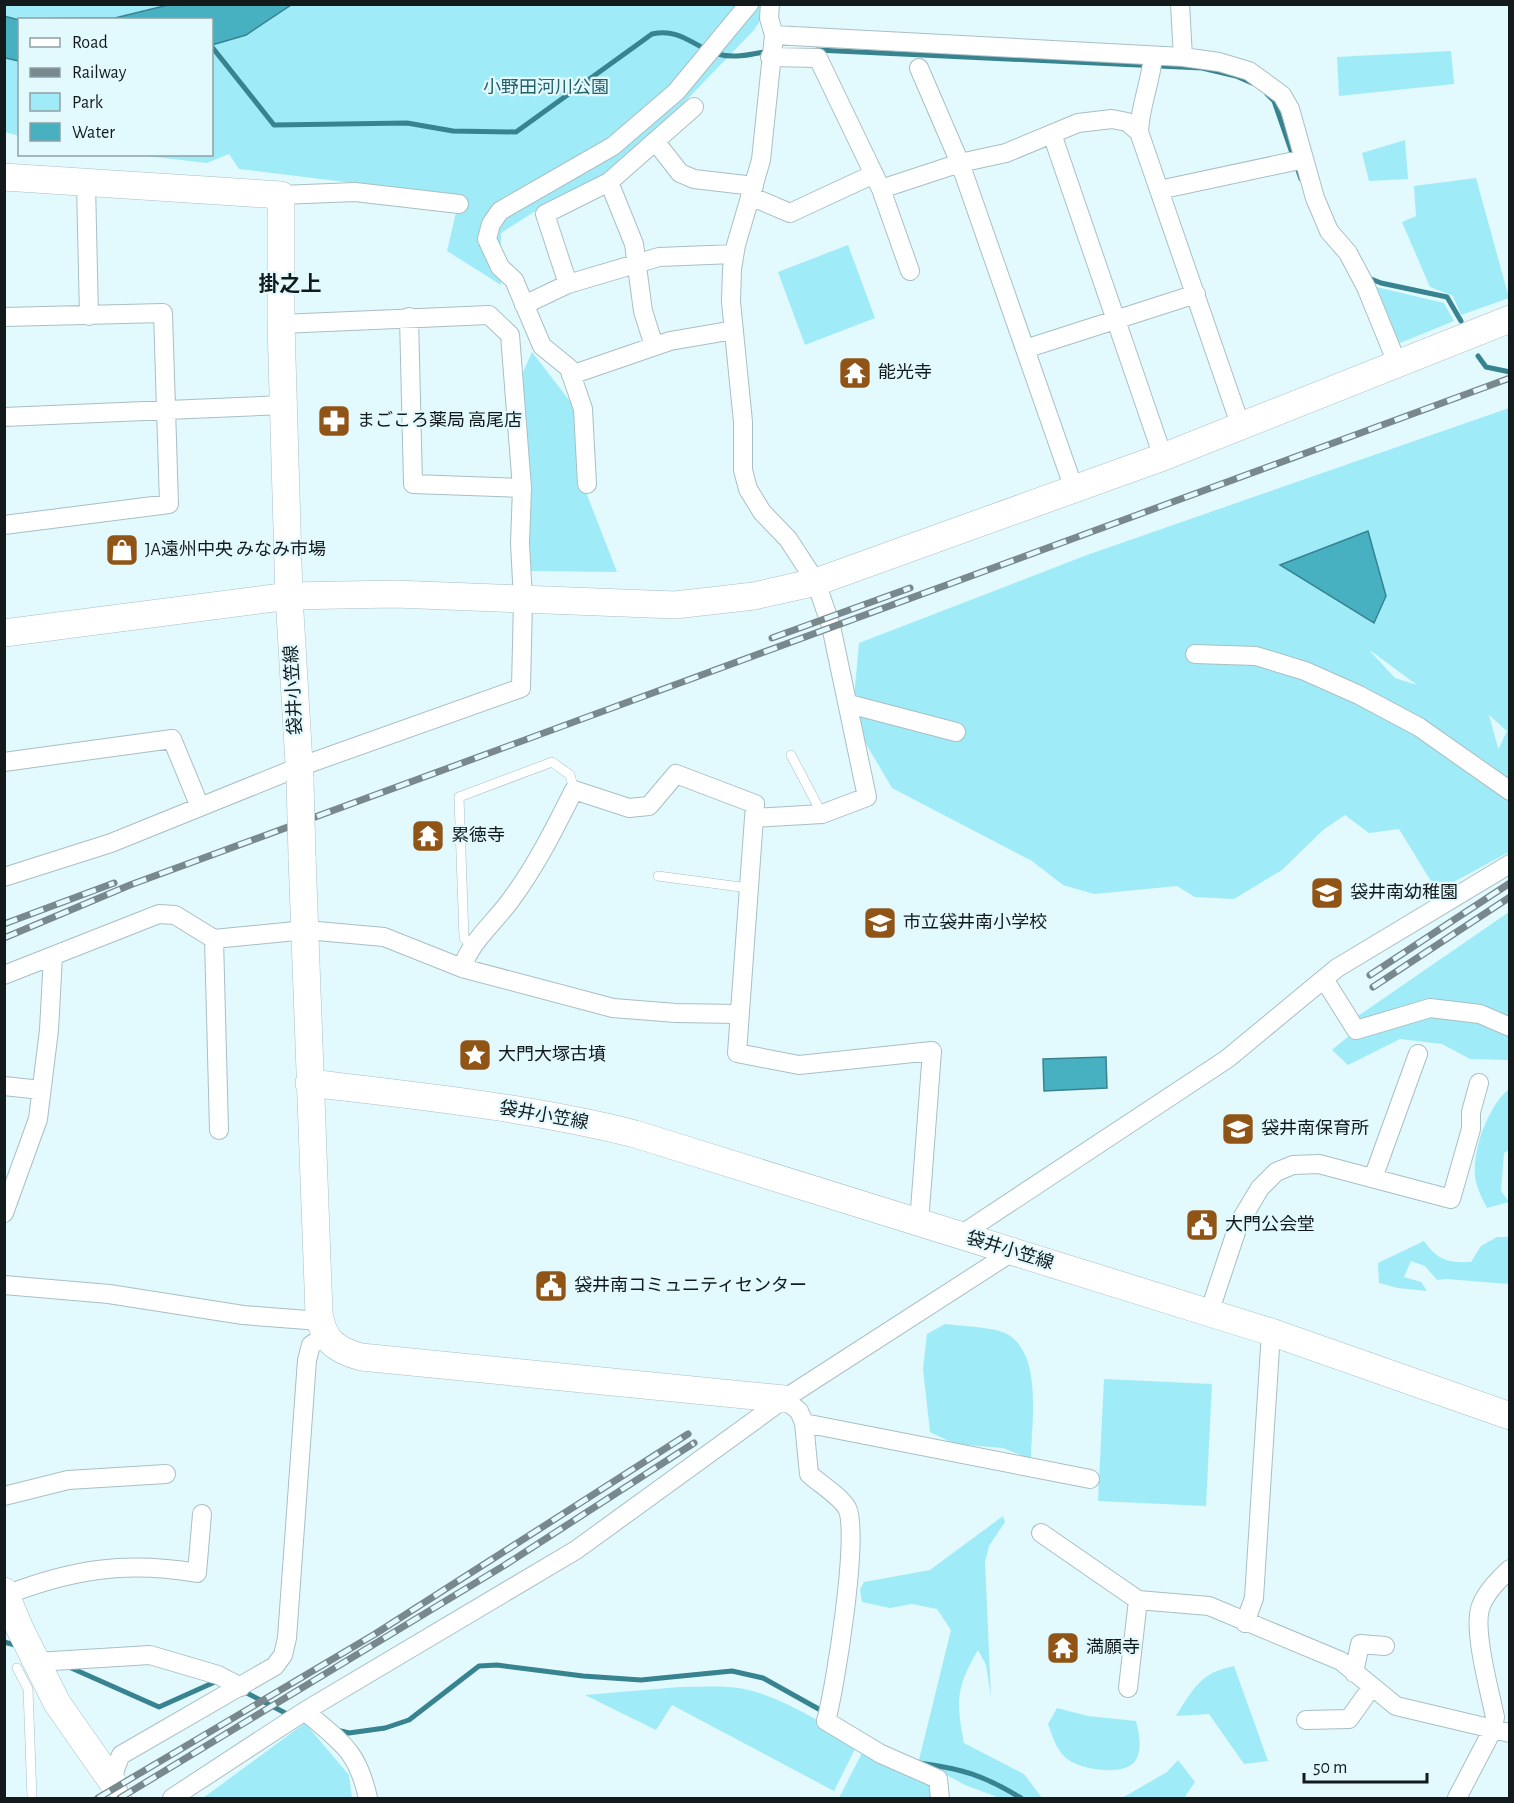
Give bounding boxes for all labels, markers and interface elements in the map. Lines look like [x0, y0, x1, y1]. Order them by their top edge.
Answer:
legend [18, 18, 213, 156]
text: Road [72, 34, 108, 52]
text: Railway [72, 64, 127, 82]
park label: 小野田河川公園 [483, 78, 609, 97]
text: Park [72, 94, 104, 112]
text: Water [72, 124, 115, 142]
district label: 掛之上 [259, 272, 322, 295]
temple icon: 能光寺 [837, 355, 873, 391]
place label: 能光寺 [878, 362, 932, 382]
pharmacy icon: まごころ薬局 高尾店 [316, 403, 352, 439]
place label: まごころ薬局 高尾店 [357, 410, 522, 430]
shop icon: JA遠州中央 みなみ市場 [104, 532, 140, 568]
place label: JA遠州中央 みなみ市場 [145, 539, 326, 559]
street label: 袋井小笠線 [281, 645, 305, 736]
temple icon: 累徳寺 [410, 818, 446, 854]
place label: 累徳寺 [451, 825, 505, 845]
school or university icon: 袋井南幼稚園 [1309, 875, 1345, 911]
place label: 袋井南幼稚園 [1350, 882, 1458, 902]
school or university icon: 市立袋井南小学校 [862, 905, 898, 941]
place label: 市立袋井南小学校 [903, 912, 1047, 932]
place icon: 大門大塚古墳 [457, 1037, 493, 1073]
place label: 大門大塚古墳 [498, 1045, 606, 1064]
street label: 袋井小笠線 [498, 1097, 590, 1133]
school or university icon: 袋井南保育所 [1220, 1111, 1256, 1147]
place label: 袋井南保育所 [1261, 1118, 1369, 1138]
public building icon: 大門公会堂 [1184, 1207, 1220, 1243]
place label: 大門公会堂 [1225, 1215, 1315, 1234]
street label: 袋井小笠線 [964, 1227, 1056, 1273]
public building icon: 袋井南コミュニティセンター [533, 1268, 569, 1304]
place label: 袋井南コミュニティセンター [574, 1275, 807, 1295]
temple icon: 満願寺 [1045, 1630, 1081, 1666]
place label: 満願寺 [1086, 1638, 1140, 1657]
scale bar [1304, 1746, 1427, 1784]
text: 50 m [1313, 1759, 1347, 1777]

